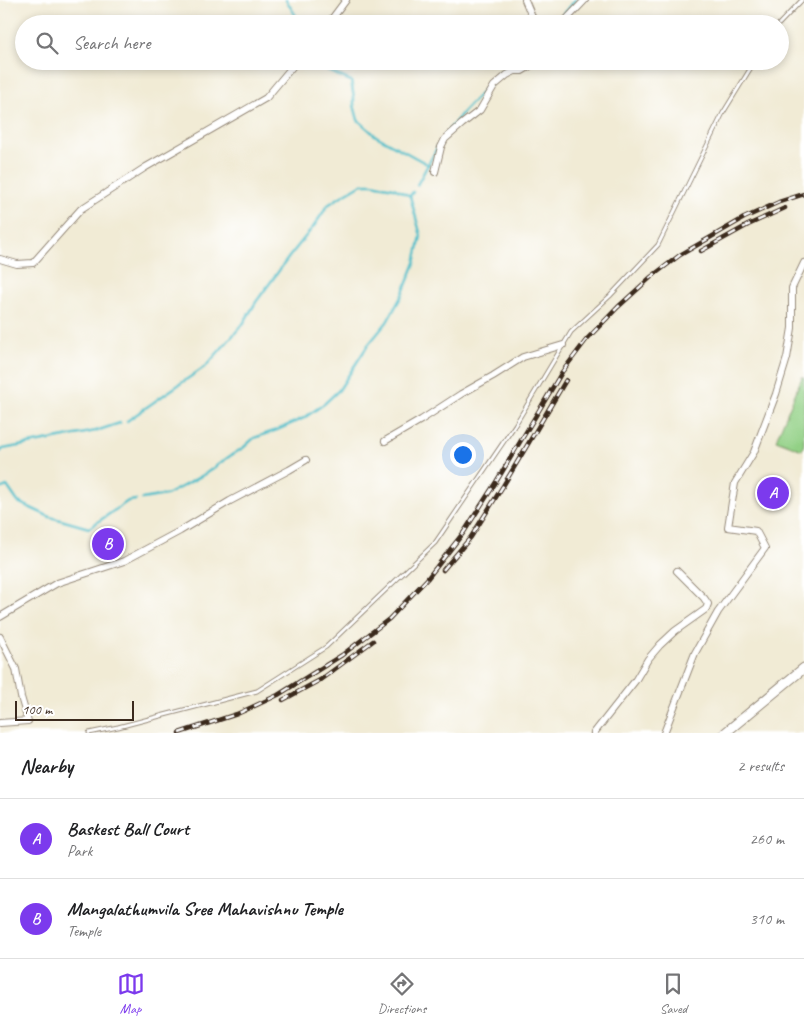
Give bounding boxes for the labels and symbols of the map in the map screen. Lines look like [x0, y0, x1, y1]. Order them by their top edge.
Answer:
your location [450, 442, 476, 468]
pin: A [757, 474, 789, 512]
pin: B [92, 525, 124, 563]
scale bar [15, 698, 134, 721]

